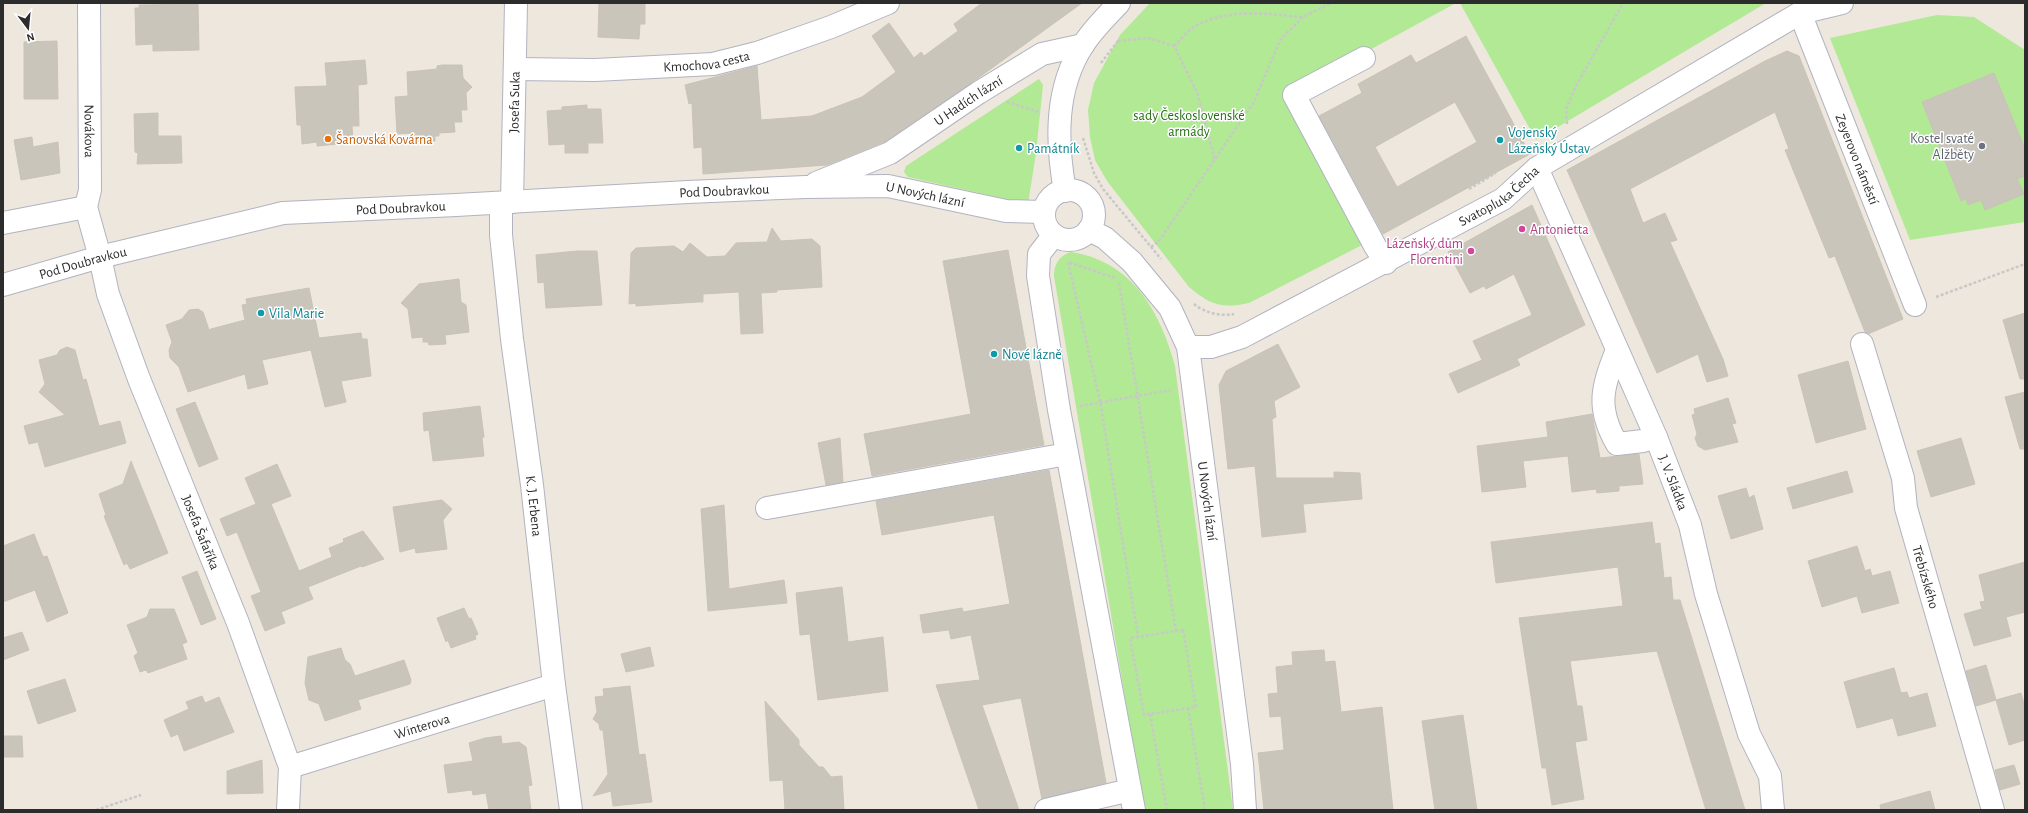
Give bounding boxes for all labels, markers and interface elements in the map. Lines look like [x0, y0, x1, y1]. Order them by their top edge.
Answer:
north arrow [8, 8, 48, 48]
text: N [25, 31, 36, 43]
street label: Kmochova cesta [663, 49, 752, 75]
street label: Josefa Suka [507, 70, 523, 133]
street label: U Hadích lázní [932, 73, 1006, 129]
street label: Novákova [82, 104, 96, 158]
park label: sady Československé armády [1133, 107, 1245, 139]
street label: Zeyerovo náměstí [1832, 112, 1881, 207]
place label: Vojenský Lázeňský Ústav [1508, 126, 1590, 156]
place label: Šanovská Kovárna [336, 131, 433, 147]
place label: Kostel svaté Alžběty [1910, 132, 1974, 162]
marker: Šanovská Kovárna [323, 134, 333, 144]
marker: Vojenský Lázeňský Ústav [1495, 135, 1505, 145]
marker: Kostel svaté Alžběty [1977, 141, 1987, 151]
place label: Památník [1027, 142, 1080, 156]
marker: Památník [1014, 143, 1024, 153]
street label: Svatopluka Čecha [1457, 163, 1543, 229]
street label: U Nových lázní [884, 180, 966, 210]
street label: Pod Doubravkou [679, 183, 770, 200]
street label: Pod Doubravkou [355, 199, 446, 218]
place label: Antonietta [1530, 223, 1589, 237]
marker: Antonietta [1517, 224, 1527, 234]
place label: Lázeňský dům Florentini [1386, 237, 1463, 267]
street label: Pod Doubravkou [38, 245, 128, 282]
marker: Lázeňský dům Florentini [1466, 246, 1476, 256]
place label: Vila Marie [269, 307, 324, 321]
marker: Vila Marie [256, 308, 266, 318]
place label: Nové lázně [1002, 348, 1062, 362]
marker: Nové lázně [989, 349, 999, 359]
street label: J. V. Sládka [1656, 453, 1690, 513]
street label: U Nových lázní [1195, 461, 1219, 542]
street label: K. J. Erbena [523, 475, 544, 538]
street label: Josefa Šafaříka [179, 493, 222, 572]
street label: Třebízského [1909, 544, 1941, 611]
street label: Winterova [393, 712, 452, 742]

